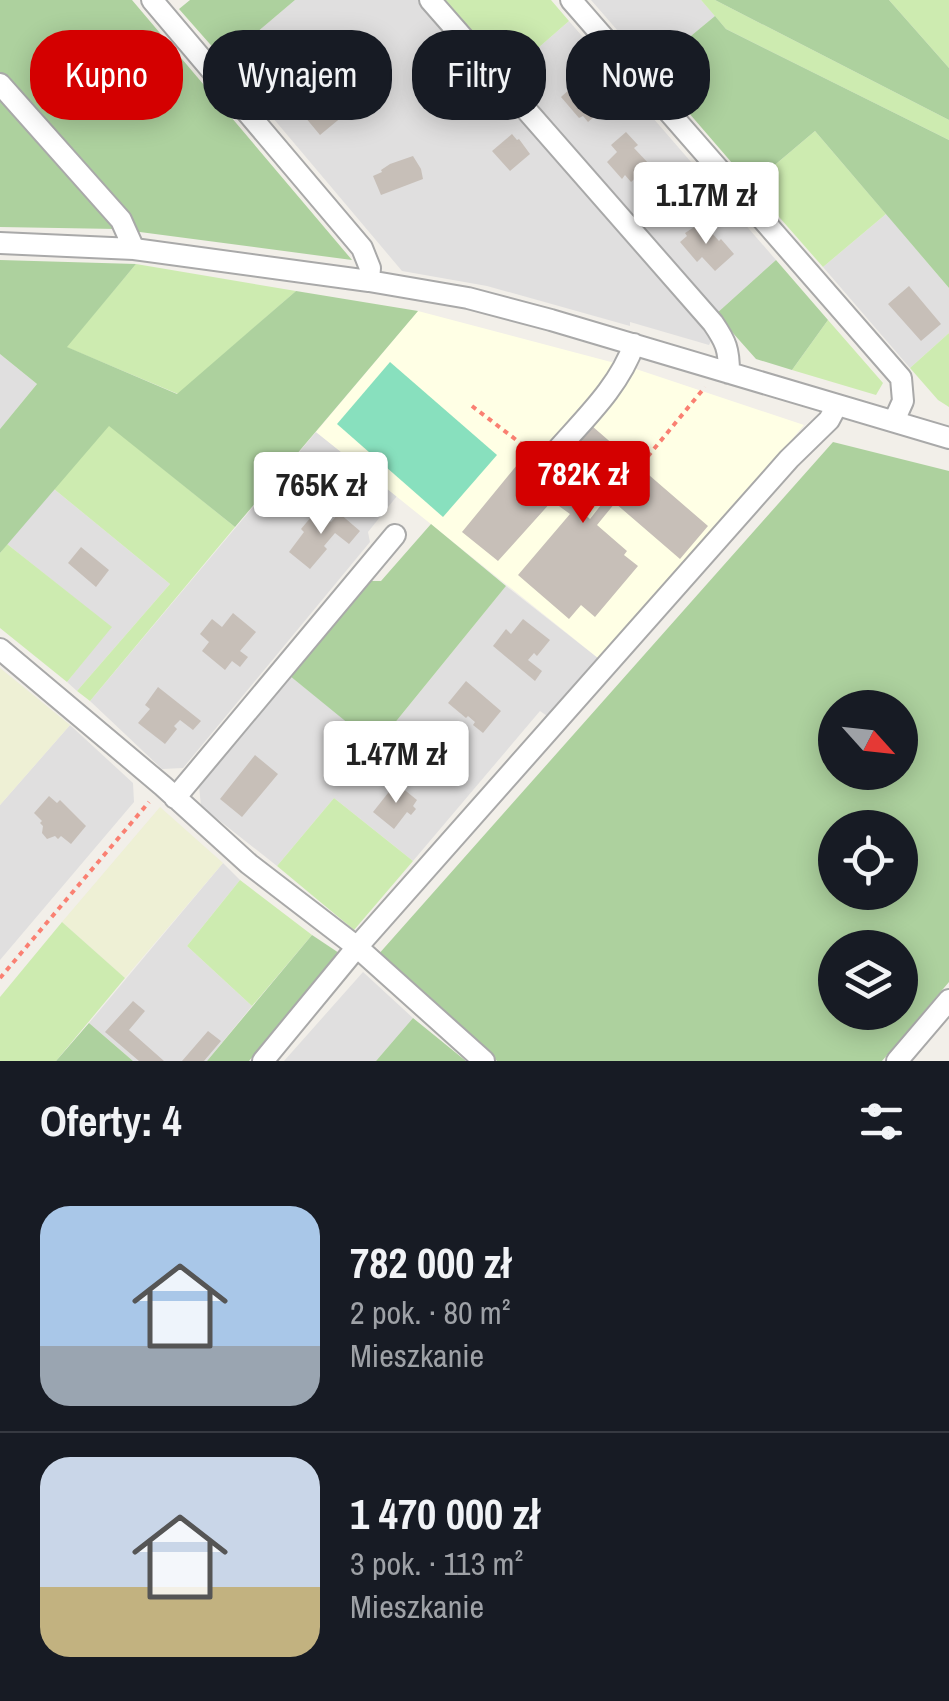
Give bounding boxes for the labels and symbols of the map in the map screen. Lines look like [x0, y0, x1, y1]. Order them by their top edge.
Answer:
pin: 1.17M zł [603, 162, 809, 247]
pin: 782K zł [491, 441, 675, 526]
pin: 765K zł [229, 452, 413, 537]
north arrow [818, 690, 918, 790]
pin: 1.47M zł [293, 721, 499, 806]

